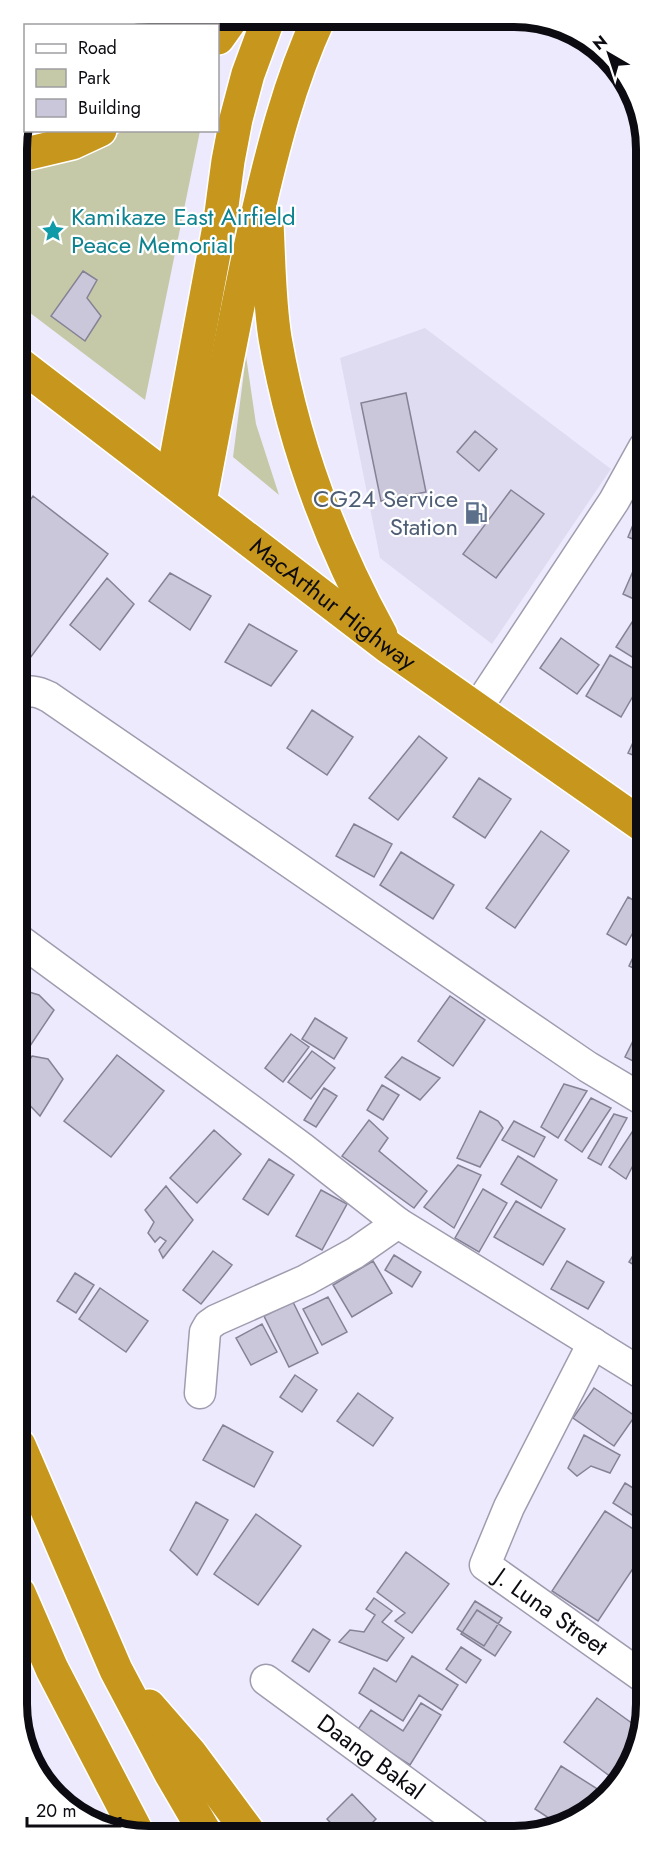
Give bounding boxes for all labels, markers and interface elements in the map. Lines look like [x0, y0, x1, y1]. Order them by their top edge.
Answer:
legend [24, 24, 219, 132]
north arrow [579, 24, 639, 84]
text: N [588, 30, 612, 56]
text: Road [78, 35, 117, 61]
text: Park [78, 65, 110, 91]
text: Building [78, 95, 141, 121]
place label: Kamikaze East Airfield Peace Memorial [71, 199, 296, 262]
place icon: Kamikaze East Airfield Peace Memorial [40, 218, 66, 244]
place label: CG24 Service Station [313, 481, 458, 544]
fuel station icon: CG24 Service Station [463, 500, 489, 526]
street label: MacArthur Highway [243, 529, 424, 679]
street label: J. Luna Street [485, 1557, 615, 1664]
street label: Daang Bakal [310, 1705, 432, 1808]
scale bar [27, 1790, 120, 1828]
text: 20 m [36, 1798, 76, 1824]

